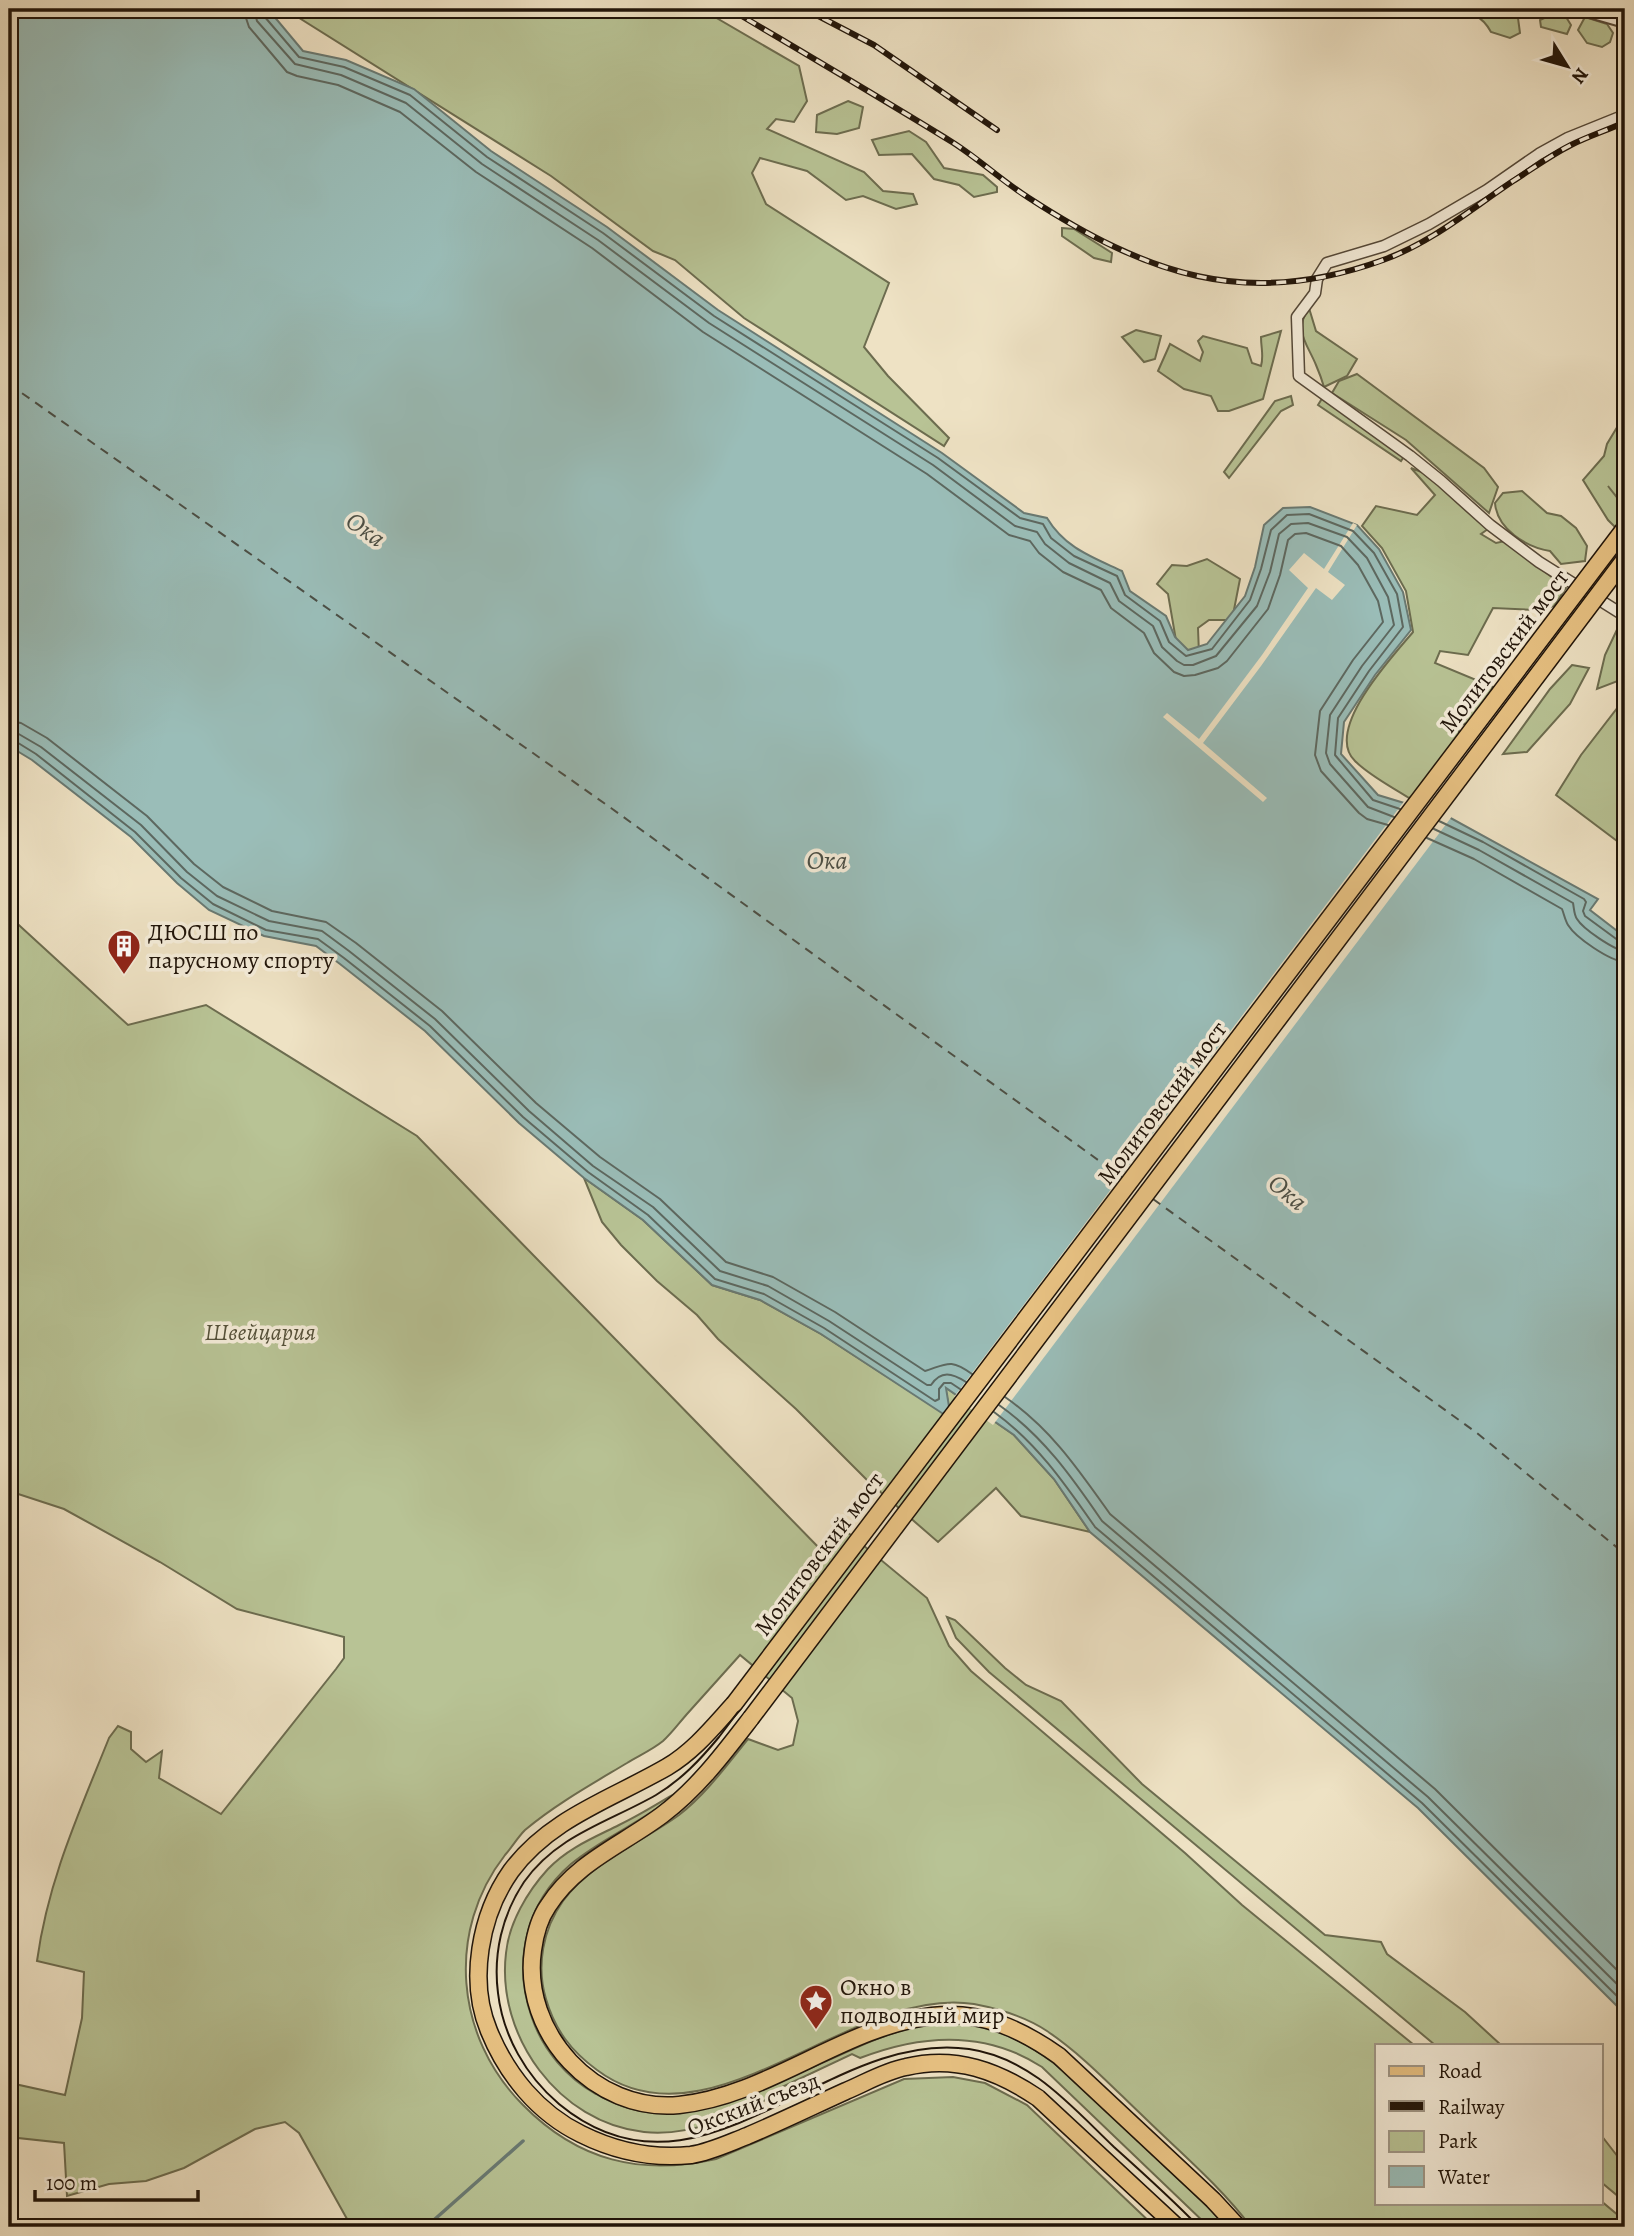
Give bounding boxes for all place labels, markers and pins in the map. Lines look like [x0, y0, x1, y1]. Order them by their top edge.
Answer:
place label: ДЮСШ по парусному спорту [148, 916, 334, 976]
building icon: ДЮСШ по парусному спорту [105, 927, 143, 976]
place label: Окно в подводный мир [840, 1971, 1004, 2031]
place icon: Окно в подводный мир [797, 1982, 835, 2031]

